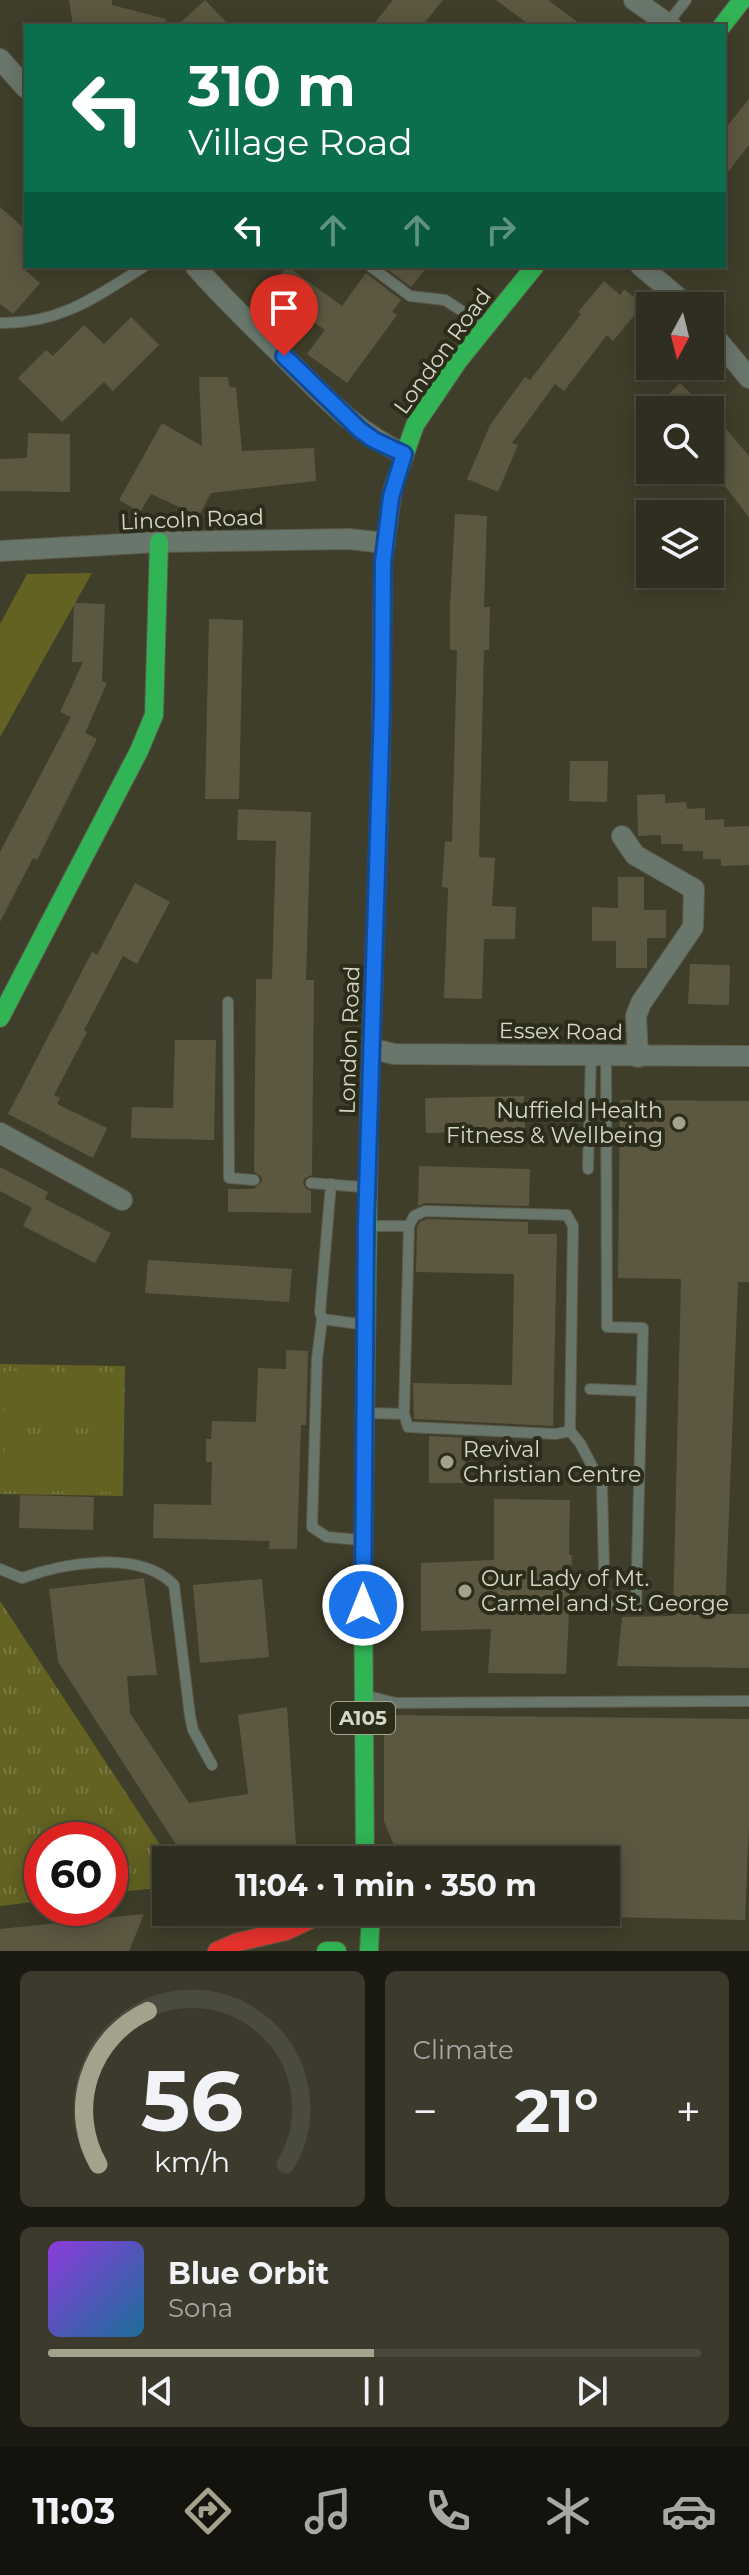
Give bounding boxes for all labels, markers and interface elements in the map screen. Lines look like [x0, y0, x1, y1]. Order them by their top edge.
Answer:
text: 310 m [188, 52, 356, 120]
icon: left [56, 56, 160, 160]
text: Village Road [188, 120, 413, 164]
icon: left [227, 208, 271, 252]
icon: ahead [311, 208, 355, 252]
icon: ahead [395, 208, 439, 252]
icon: right [479, 208, 523, 252]
pin [250, 274, 318, 356]
street label: London Road [388, 283, 497, 419]
icon: arrive [262, 286, 306, 330]
north arrow [636, 292, 724, 380]
map controls [636, 292, 724, 588]
button: search [636, 396, 724, 484]
button: layers [636, 500, 724, 588]
street label: Lincoln Road [120, 503, 264, 536]
street label: London Road [333, 965, 366, 1115]
street label: Essex Road [499, 1017, 623, 1046]
place label: Nuffield Health Fitness & Wellbeing [446, 1097, 663, 1149]
marker: Nuffield Health Fitness & Wellbeing [670, 1114, 688, 1132]
place label: Revival Christian Centre [463, 1436, 641, 1488]
marker: Revival Christian Centre [438, 1453, 456, 1471]
position arrow [321, 1563, 405, 1647]
place label: Our Lady of Mt. Carmel and St. George [481, 1565, 729, 1617]
marker: Our Lady of Mt. Carmel and St. George [456, 1582, 474, 1600]
road number: A105 [331, 1702, 395, 1734]
speed limit sign: 60 [24, 1822, 128, 1926]
text: 11:04 · 1 min · 350 m [235, 1867, 537, 1904]
text: Climate [413, 2034, 514, 2066]
text: 56 [141, 2050, 243, 2152]
text: 21° [515, 2074, 599, 2147]
text: − [413, 2084, 438, 2138]
text: + [676, 2084, 701, 2138]
text: km/h [154, 2144, 230, 2179]
text: Blue Orbit [168, 2255, 329, 2292]
text: Sona [168, 2292, 233, 2324]
icon: previous [135, 2369, 179, 2413]
icon: pause [352, 2369, 396, 2413]
icon: next [570, 2369, 614, 2413]
icon: directions [180, 2483, 236, 2539]
icon: music [300, 2483, 356, 2539]
icon: phone [420, 2483, 476, 2539]
icon: climate [540, 2483, 596, 2539]
icon: car [661, 2483, 717, 2539]
text: 11:03 [32, 2489, 115, 2533]

